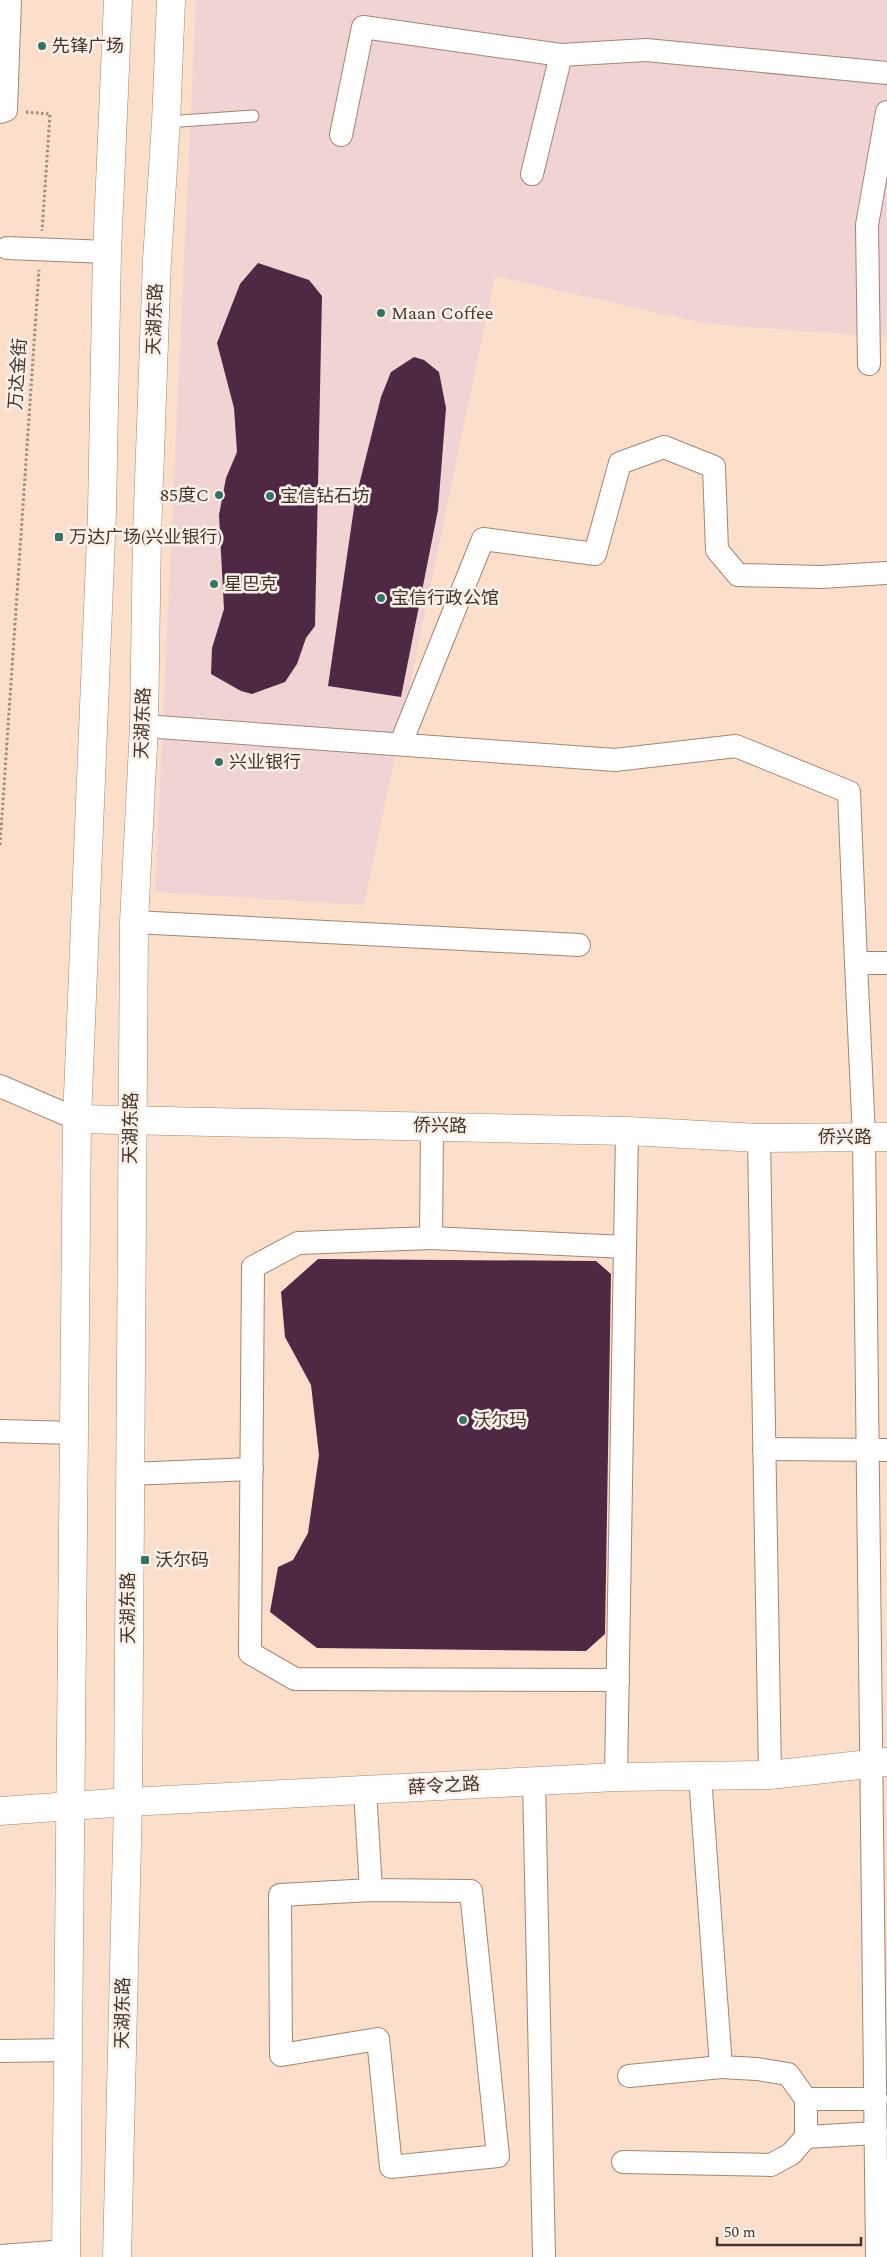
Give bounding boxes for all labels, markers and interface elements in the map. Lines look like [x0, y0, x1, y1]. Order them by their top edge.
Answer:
place label: 先锋广场 [52, 33, 124, 60]
marker: 先锋广场 [36, 40, 48, 52]
street label: 天湖东路 [140, 283, 170, 355]
place label: Maan Coffee [391, 300, 493, 327]
marker: Maan Coffee [375, 307, 387, 319]
street label: 万达金街 [2, 337, 34, 411]
place label: 85度C [160, 482, 209, 509]
place label: 宝信钻石坊 [280, 483, 370, 510]
marker: 85度C [213, 489, 225, 501]
marker: 宝信钻石坊 [264, 490, 276, 502]
place label: 万达广场(兴业银行) [69, 524, 222, 551]
marker: 万达广场(兴业银行) [53, 531, 65, 543]
place label: 星巴克 [224, 571, 278, 598]
marker: 星巴克 [208, 578, 220, 590]
place label: 宝信行政公馆 [391, 585, 499, 612]
marker: 宝信行政公馆 [375, 592, 387, 604]
street label: 天湖东路 [128, 687, 158, 759]
place label: 兴业银行 [229, 749, 301, 776]
marker: 兴业银行 [213, 756, 225, 768]
street label: 天湖东路 [117, 1092, 145, 1164]
street label: 侨兴路 [413, 1112, 467, 1140]
street label: 侨兴路 [818, 1124, 872, 1151]
place label: 沃尔玛 [473, 1407, 527, 1434]
marker: 沃尔玛 [457, 1414, 469, 1426]
place label: 沃尔码 [155, 1547, 209, 1574]
marker: 沃尔码 [139, 1554, 151, 1566]
street label: 天湖东路 [115, 1572, 142, 1644]
street label: 薛令之路 [407, 1771, 481, 1801]
street label: 天湖东路 [109, 1977, 137, 2049]
scale bar [717, 2214, 861, 2246]
text: 50 m [724, 2221, 756, 2244]

